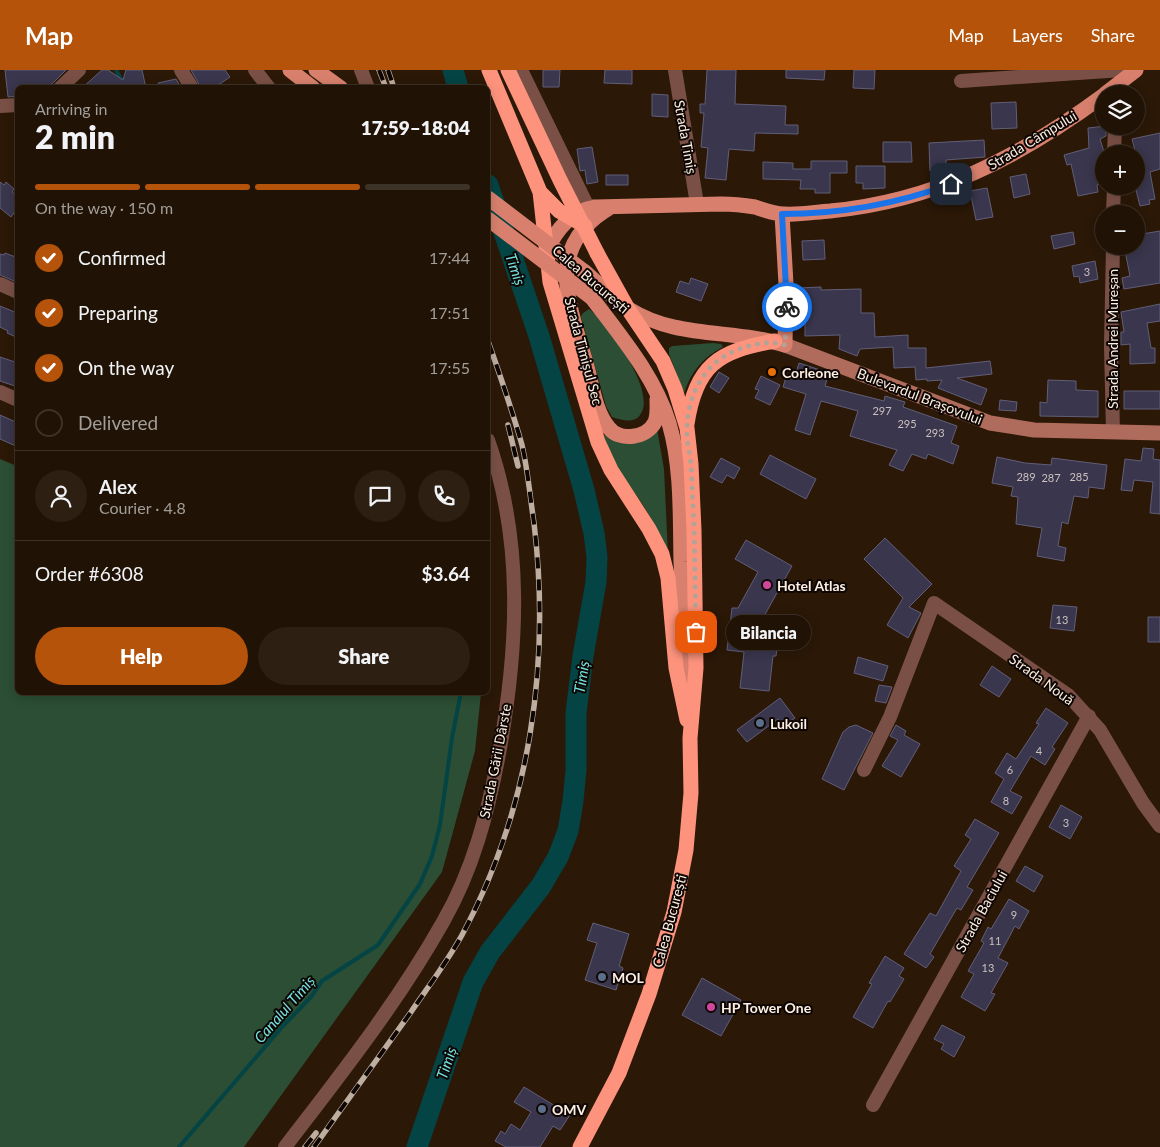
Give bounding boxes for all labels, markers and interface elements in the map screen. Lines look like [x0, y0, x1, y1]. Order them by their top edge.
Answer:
text: Map [25, 21, 73, 50]
text: Map [948, 24, 984, 46]
text: Layers [1012, 24, 1063, 46]
text: Share [1091, 24, 1135, 46]
map controls [1095, 85, 1145, 255]
button: layers [1095, 85, 1145, 135]
text: Arriving in [35, 99, 108, 118]
street label: Strada Timiș [671, 99, 701, 175]
street label: Strada Câmpului [985, 107, 1079, 173]
text: 17:59–18:04 [361, 116, 470, 139]
text: 2 min [35, 117, 115, 156]
button: + [1095, 145, 1145, 195]
pin [930, 163, 972, 205]
icon: home [937, 170, 965, 198]
text: On the way · 150 m [35, 198, 173, 217]
button: − [1095, 205, 1145, 255]
street label: Calea București [549, 241, 633, 317]
icon: check [35, 244, 63, 272]
text: Confirmed [78, 246, 166, 269]
text: 17:44 [429, 248, 470, 267]
water label: Timiș [502, 251, 530, 287]
house number: 3 [1084, 265, 1090, 278]
street label: Strada Andrei Mureșan [1104, 269, 1121, 409]
courier [762, 282, 812, 332]
icon: bike [773, 293, 801, 321]
street label: Strada Timișul Sec [561, 295, 607, 407]
icon: check [35, 299, 63, 327]
text: Preparing [78, 301, 158, 324]
text: 17:51 [429, 303, 470, 322]
icon: check [35, 354, 63, 382]
text: On the way [78, 356, 174, 379]
text: 17:55 [429, 358, 470, 377]
place label: Corleone [782, 364, 839, 381]
street label: Bulevardul Brașovului [855, 364, 985, 428]
marker: Corleone [766, 366, 778, 378]
house number: 297 [872, 404, 892, 417]
text: Delivered [78, 411, 158, 434]
house number: 295 [897, 417, 917, 430]
house number: 293 [925, 426, 945, 439]
button: person [35, 470, 87, 522]
button: chat [354, 470, 406, 522]
button: phone [418, 470, 470, 522]
house number: 289 [1016, 470, 1036, 483]
house number: 285 [1069, 470, 1089, 483]
house number: 287 [1041, 471, 1061, 484]
text: Alex [99, 475, 137, 498]
text: Courier · 4.8 [99, 498, 186, 517]
text: Order #6308 [35, 562, 144, 585]
text: $3.64 [421, 562, 470, 585]
place label: Hotel Atlas [777, 577, 846, 594]
marker: Hotel Atlas [761, 579, 773, 591]
pin [675, 611, 717, 653]
house number: 13 [1056, 613, 1068, 626]
callout: Bilancia [726, 614, 811, 650]
icon: bag [682, 618, 710, 646]
text: Bilancia [740, 623, 797, 642]
button: Help [35, 627, 248, 685]
button: Share [258, 627, 470, 685]
street label: Strada Nouă [1006, 650, 1078, 708]
water label: Timiș [570, 659, 592, 695]
street label: Strada Gării Dârste [476, 702, 514, 820]
place label: Lukoil [770, 715, 807, 732]
marker: Lukoil [754, 717, 766, 729]
house number: 4 [1036, 744, 1043, 757]
house number: 6 [1007, 763, 1013, 776]
house number: 8 [1003, 794, 1009, 807]
house number: 3 [1063, 816, 1069, 829]
street label: Strada Baciului [952, 867, 1010, 955]
street label: Calea București [648, 873, 690, 969]
house number: 9 [1011, 908, 1017, 921]
house number: 11 [989, 934, 1001, 947]
house number: 13 [982, 961, 994, 974]
place label: MOL [612, 969, 645, 986]
marker: MOL [596, 971, 608, 983]
water label: Canalul Timiș [250, 972, 318, 1046]
place label: HP Tower One [721, 999, 812, 1016]
marker: HP Tower One [705, 1001, 717, 1013]
water label: Timiș [432, 1045, 460, 1081]
place label: OMV [552, 1101, 587, 1118]
marker: OMV [536, 1103, 548, 1115]

